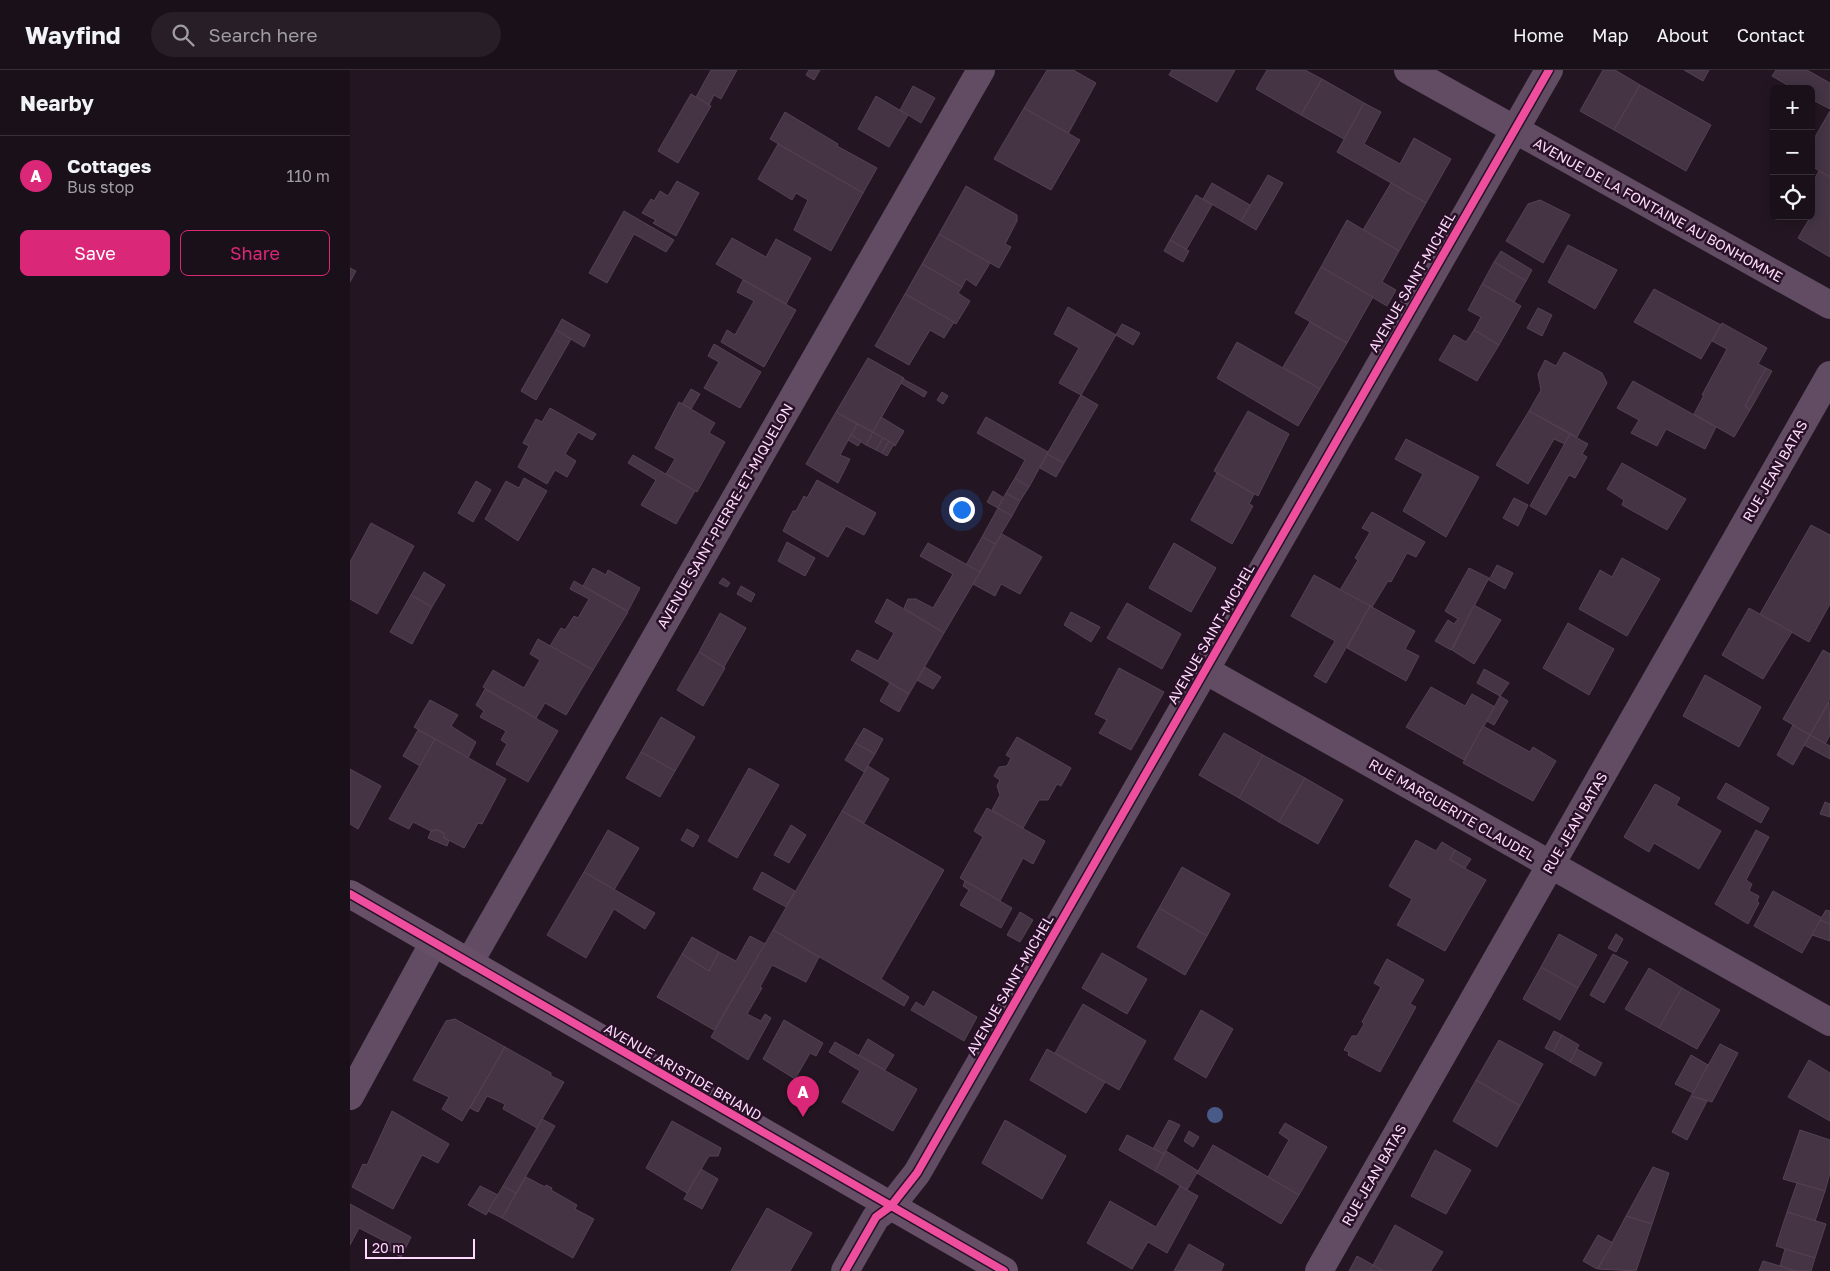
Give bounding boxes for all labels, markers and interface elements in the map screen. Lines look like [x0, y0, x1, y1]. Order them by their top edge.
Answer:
search box [151, 12, 501, 57]
text: Wayfind [25, 20, 121, 49]
icon: search [169, 21, 197, 49]
text: Search here [209, 23, 317, 46]
text: Home [1513, 24, 1564, 46]
text: Map [1592, 24, 1629, 46]
text: About [1657, 24, 1709, 46]
text: Contact [1737, 24, 1805, 46]
map controls [1770, 85, 1815, 220]
button: + [1770, 85, 1815, 130]
text: Nearby [20, 90, 94, 116]
button: − [1770, 130, 1815, 175]
street label: AVENUE DE LA FONTAINE AU BONHOMME [1531, 134, 1786, 285]
text: Cottages [67, 154, 151, 177]
text: A [30, 166, 42, 186]
text: 110 m [286, 166, 330, 186]
button: locate [1770, 175, 1815, 220]
text: Bus stop [67, 177, 134, 197]
street label: AVENUE SAINT-MICHEL [1364, 209, 1459, 355]
button: Save [20, 230, 170, 276]
button: Share [180, 230, 330, 276]
street label: AVENUE SAINT-PIERRE-ET-MIQUELON [653, 400, 796, 631]
street label: RUE JEAN BATAS [1739, 417, 1811, 525]
your location [949, 497, 975, 523]
street label: AVENUE SAINT-MICHEL [1163, 561, 1258, 707]
street label: RUE MARGUERITE CLAUDEL [1366, 755, 1538, 864]
street label: RUE JEAN BATAS [1539, 769, 1611, 877]
street label: AVENUE SAINT-MICHEL [962, 912, 1057, 1058]
street label: AVENUE ARISTIDE BRIAND [601, 1019, 765, 1124]
pin: A [787, 1076, 819, 1117]
street label: RUE JEAN BATAS [1338, 1121, 1410, 1229]
scale bar [365, 1236, 475, 1259]
text: 20 m [372, 1239, 405, 1256]

